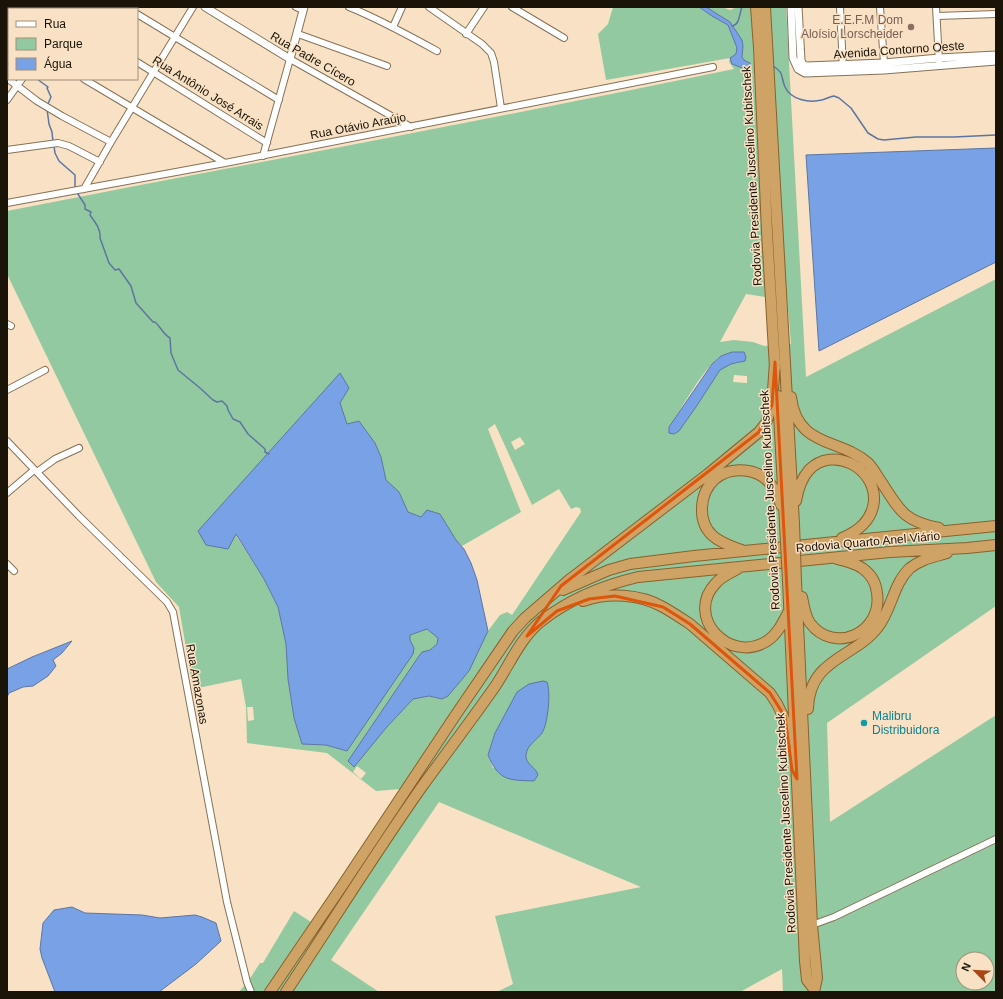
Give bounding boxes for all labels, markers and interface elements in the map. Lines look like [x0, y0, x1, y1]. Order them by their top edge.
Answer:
legend [8, 8, 138, 80]
place label: E.E.F.M Dom Aloísio Lorscheider [801, 13, 903, 41]
text: Rua [44, 17, 66, 31]
marker: E.E.F.M Dom Aloísio Lorscheider [906, 22, 916, 32]
street label: Rua Padre Cícero [268, 29, 358, 89]
text: Parque [44, 37, 83, 51]
street label: Avenida Contorno Oeste [833, 38, 965, 62]
street label: Rua Antônio José Arrais [150, 53, 266, 133]
text: Água [44, 56, 72, 71]
street label: Rodovia Presidente Juscelino Kubitschek [739, 65, 765, 286]
street label: Rua Otávio Araújo [309, 110, 407, 142]
street label: Rodovia Presidente Juscelino Kubitschek [757, 389, 783, 610]
street label: Rodovia Quarto Anel Viário [795, 529, 941, 555]
street label: Rua Amazonas [183, 643, 211, 725]
place label: Malibru Distribuidora [872, 709, 940, 737]
street label: Rodovia Presidente Juscelino Kubitschek [773, 712, 799, 933]
marker: Malibru Distribuidora [859, 718, 869, 728]
north arrow [955, 951, 995, 991]
text: N [959, 961, 973, 973]

